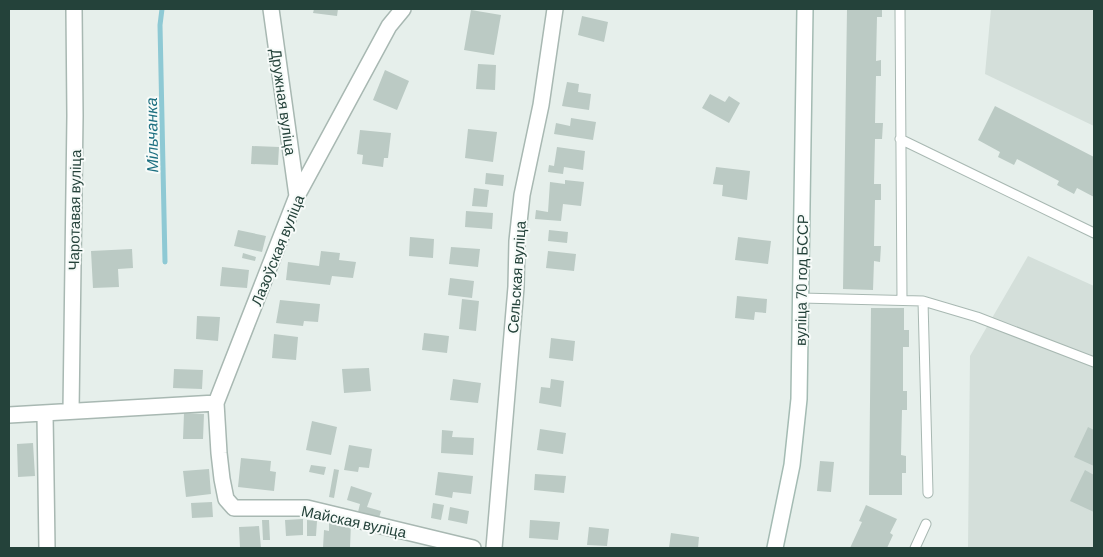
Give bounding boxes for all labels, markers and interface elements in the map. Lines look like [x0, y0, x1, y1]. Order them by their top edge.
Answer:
street label: Дружная вуліца [268, 47, 300, 157]
water label: Мільчанка [141, 97, 161, 173]
street label: Чаротавая вуліца [64, 149, 84, 271]
street label: Лазоўская вуліца [247, 191, 308, 308]
street label: вуліца 70 год БССР [791, 214, 811, 346]
street label: Сельская вуліца [503, 219, 529, 334]
street label: Майская вуліца [300, 501, 409, 541]

